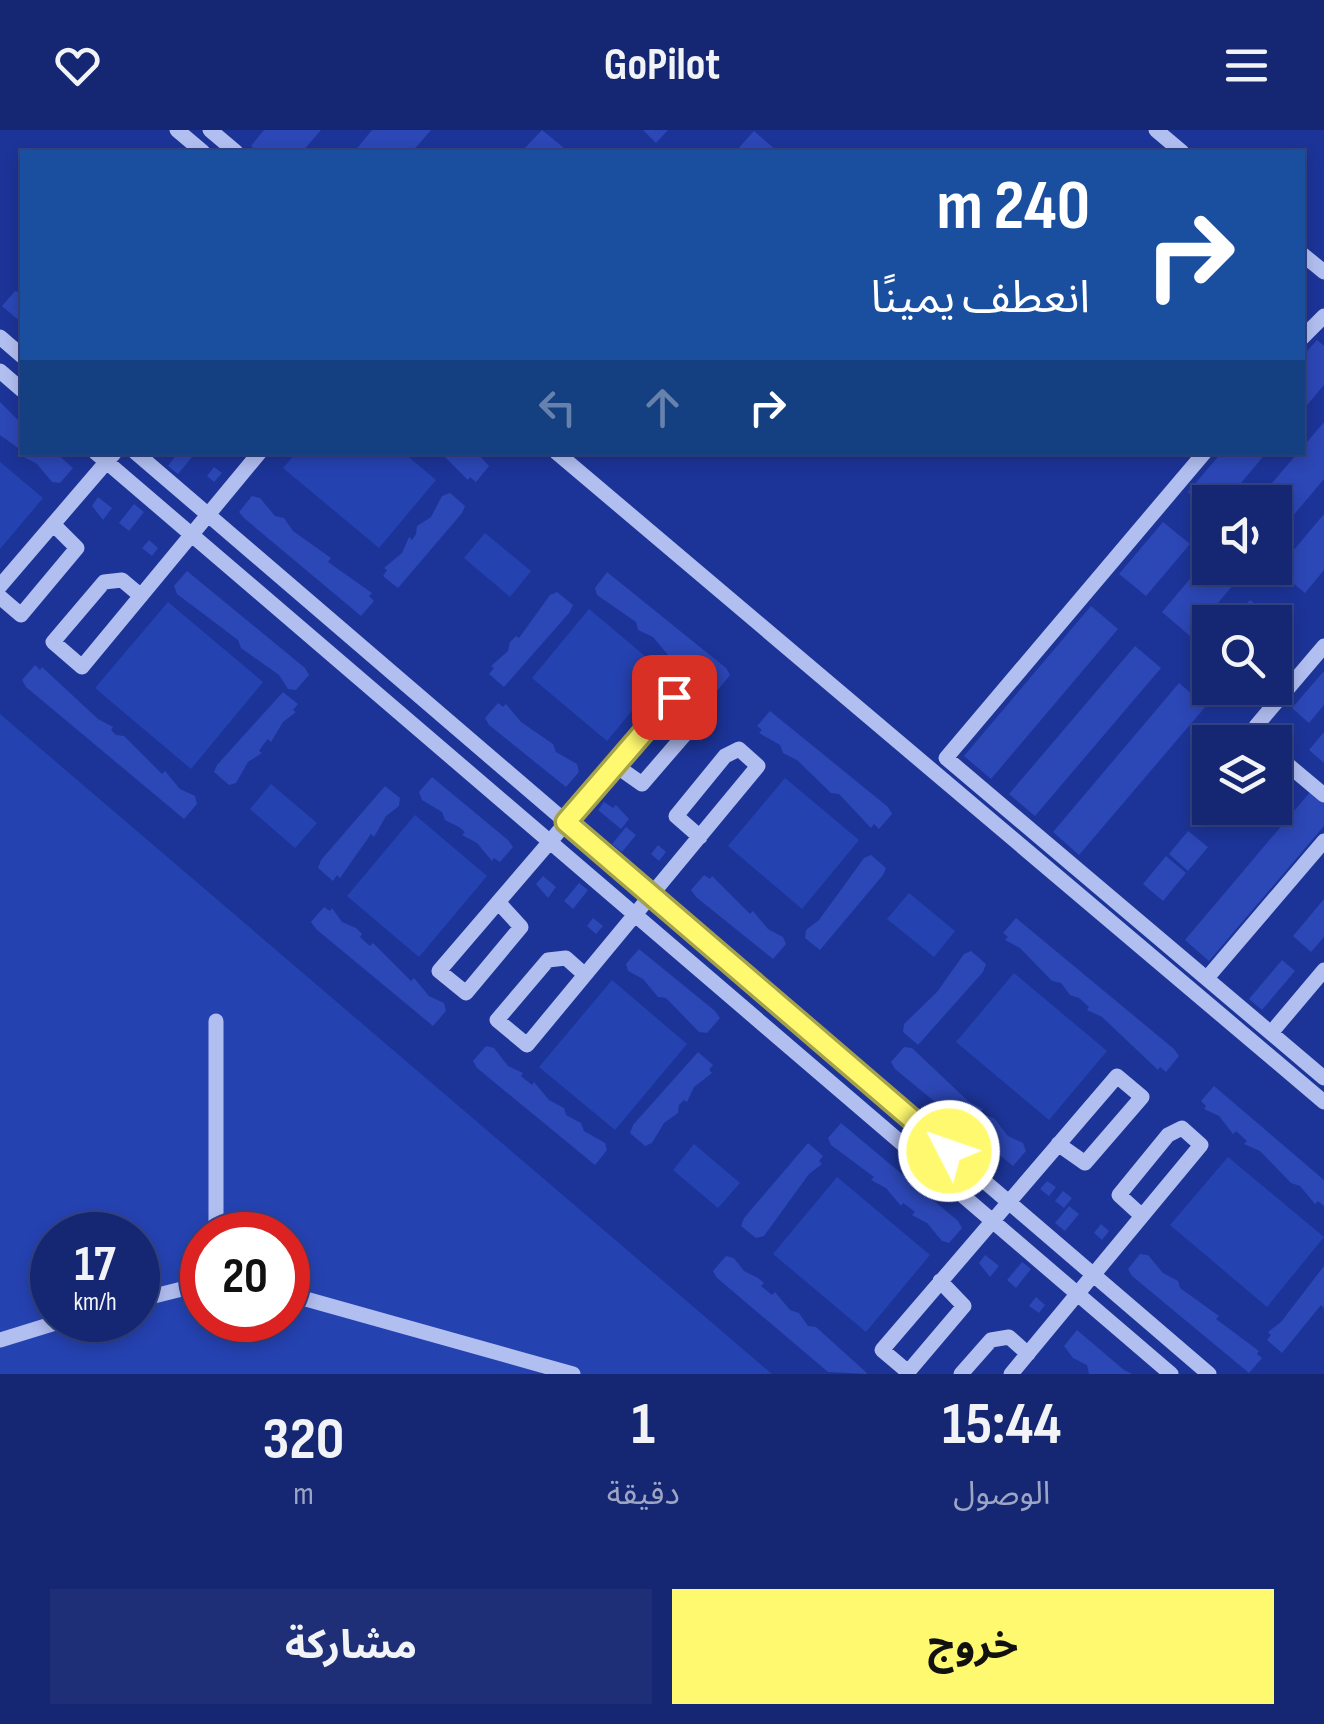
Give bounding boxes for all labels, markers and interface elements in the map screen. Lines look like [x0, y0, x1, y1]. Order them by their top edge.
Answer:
icon: heart [50, 38, 105, 93]
text: GoPilot [604, 38, 720, 93]
icon: menu [1219, 38, 1274, 93]
text: 240 m [936, 165, 1090, 249]
icon: right [1125, 190, 1255, 320]
text: انعطف يمينًا [870, 271, 1090, 326]
icon: left [530, 380, 585, 435]
icon: ahead [635, 380, 690, 435]
icon: right [740, 380, 795, 435]
map controls [1192, 485, 1292, 825]
button: sound [1192, 485, 1292, 585]
button: search [1192, 605, 1292, 705]
pin [632, 655, 717, 740]
icon: arrive [647, 670, 702, 725]
button: layers [1192, 725, 1292, 825]
position arrow [897, 1099, 1001, 1203]
speed limit sign: 20 [180, 1212, 310, 1342]
text: 17 [74, 1235, 116, 1295]
text: km/h [73, 1287, 117, 1318]
text: 1 [631, 1389, 655, 1461]
text: 15:44 [942, 1389, 1062, 1461]
text: 320 [263, 1404, 344, 1476]
text: m [293, 1475, 314, 1514]
text: دقيقة [607, 1475, 680, 1514]
text: الوصول [953, 1475, 1050, 1514]
button: مشاركة [50, 1589, 652, 1704]
button: خروج [672, 1589, 1274, 1704]

